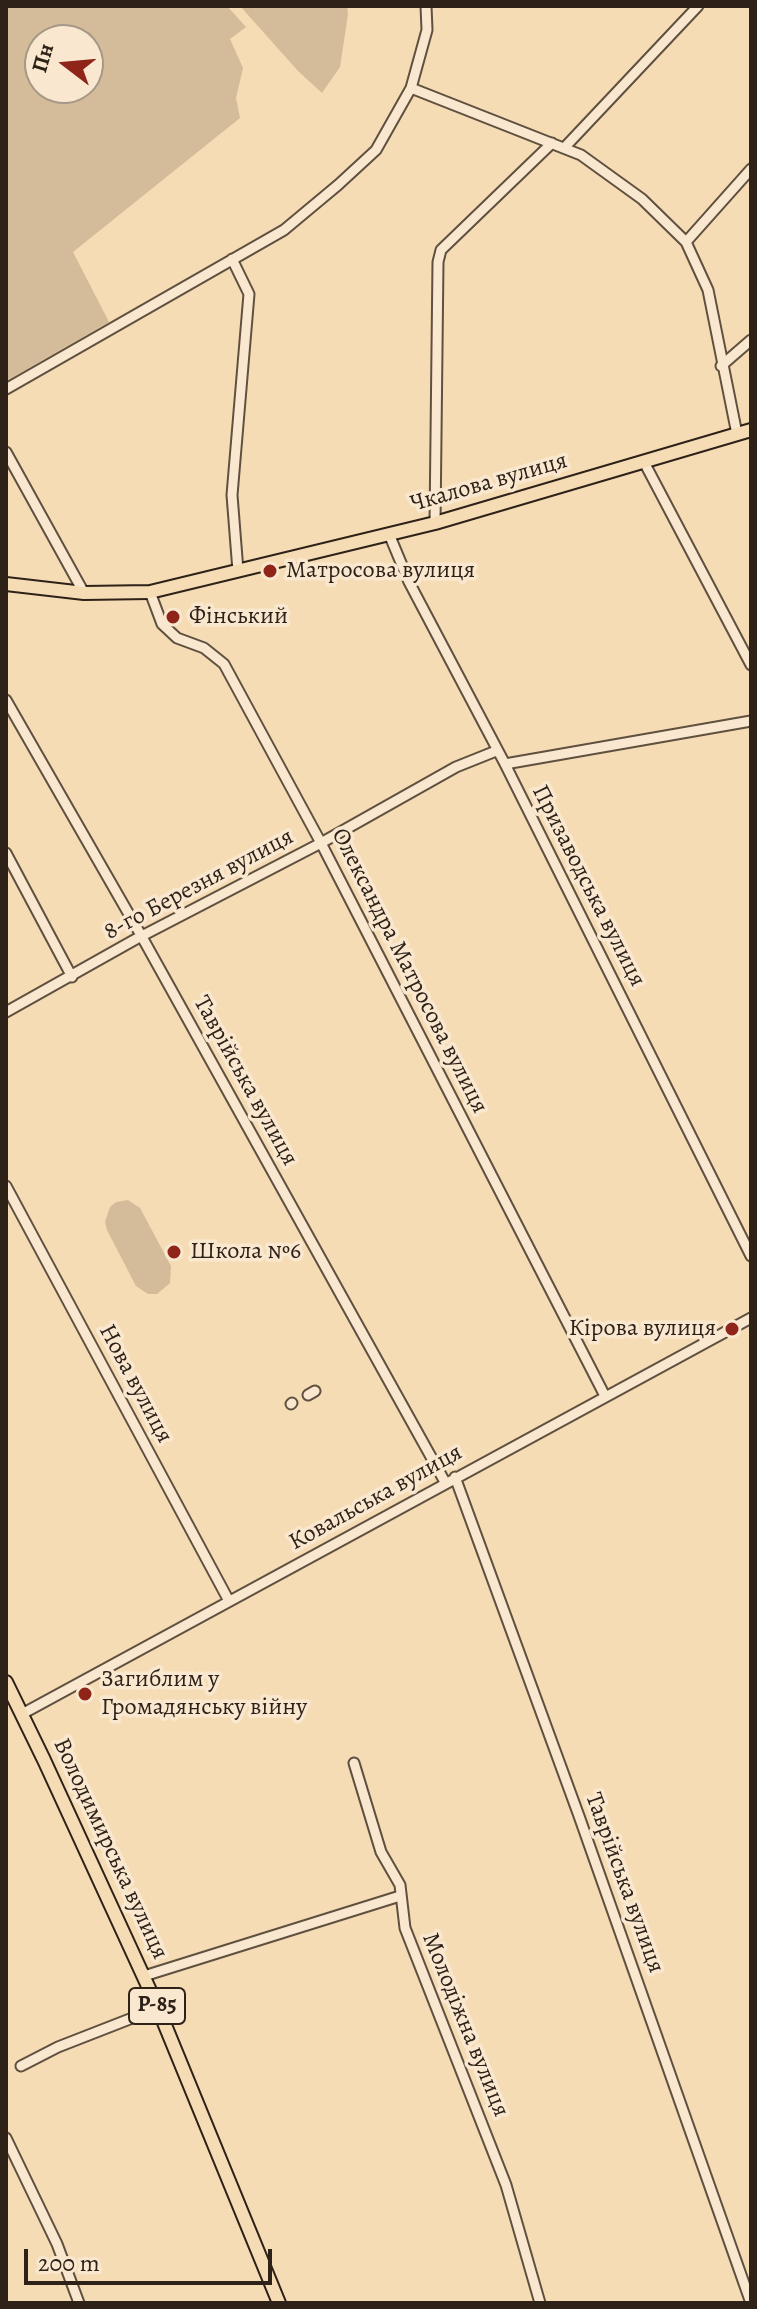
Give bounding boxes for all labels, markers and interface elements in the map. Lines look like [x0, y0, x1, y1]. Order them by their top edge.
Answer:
north arrow [24, 24, 104, 104]
text: Пн [24, 40, 61, 76]
street label: Чкалова вулиця [407, 447, 571, 519]
place label: Матросова вулиця [286, 557, 475, 585]
marker: Матросова вулиця [261, 562, 279, 580]
place label: Фінський [189, 603, 288, 631]
marker: Фінський [164, 608, 182, 626]
street label: Призаводська вулиця [525, 780, 651, 992]
street label: 8-го Березня вулиця [99, 823, 299, 947]
street label: Олександра Матросова вулиця [324, 824, 494, 1118]
street label: Таврійська вулиця [186, 991, 304, 1171]
place label: Школа №6 [190, 1238, 301, 1266]
marker: Школа №6 [165, 1243, 183, 1261]
place label: Кірова вулиця [569, 1315, 716, 1343]
street label: Нова вулиця [92, 1320, 178, 1448]
marker: Кірова вулиця [723, 1320, 741, 1338]
street label: Ковальська вулиця [284, 1439, 468, 1557]
place label: Загиблим у Громадянську війну [101, 1666, 307, 1722]
marker: Загиблим у Громадянську війну [76, 1685, 94, 1703]
street label: Володимирська вулиця [46, 1734, 174, 1964]
street label: Таврійська вулиця [578, 1789, 670, 1977]
street label: Молодіжна вулиця [415, 1929, 515, 2121]
road number: Р-85 [129, 1988, 185, 2024]
scale bar [28, 2233, 276, 2283]
text: 200 m [38, 2247, 100, 2279]

